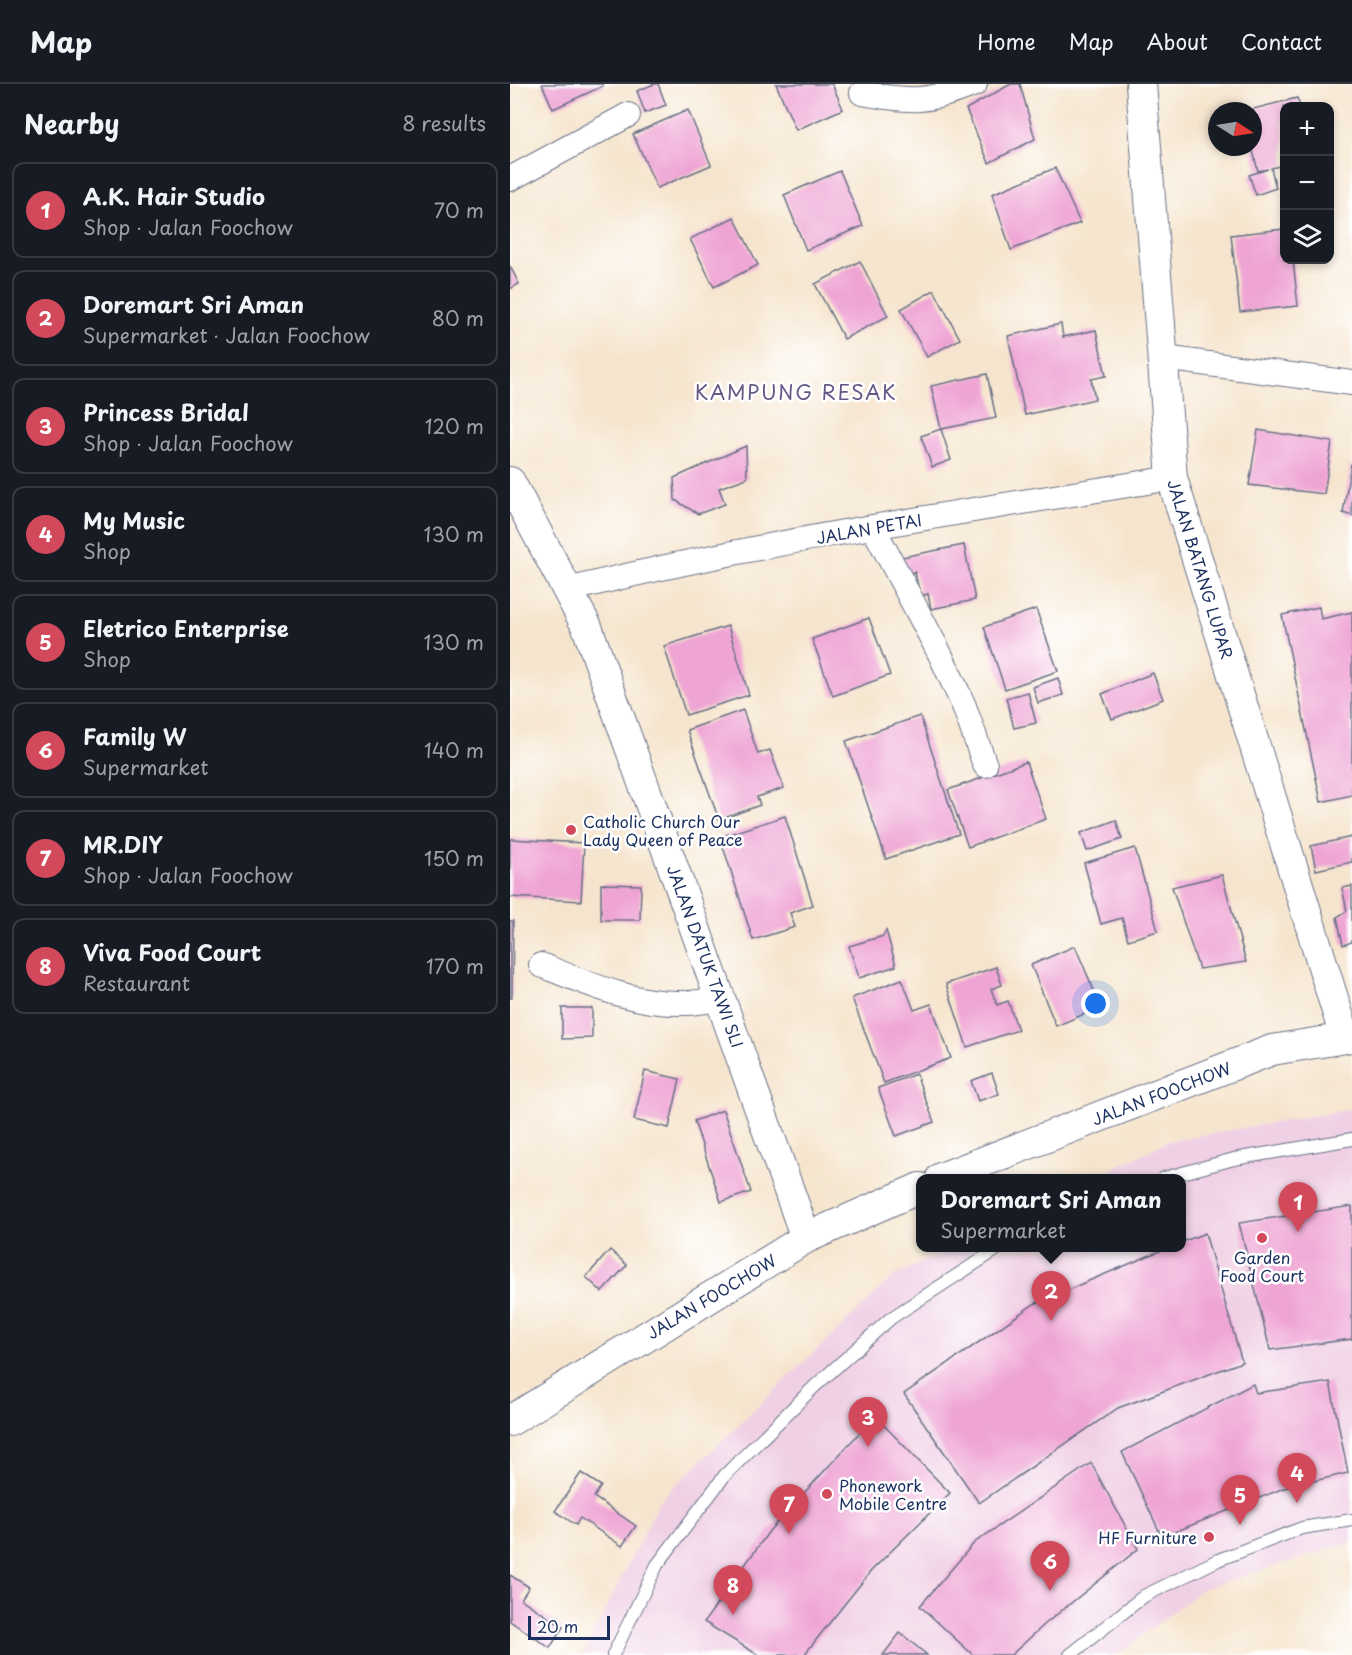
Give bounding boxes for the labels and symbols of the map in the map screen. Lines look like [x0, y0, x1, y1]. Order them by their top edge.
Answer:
north arrow [1208, 102, 1262, 156]
district label: KAMPUNG RESAK [695, 377, 897, 407]
street label: JALAN BATANG LUPAR [1162, 476, 1240, 662]
street label: JALAN PETAI [814, 507, 924, 549]
place label: Catholic Church Our Lady Queen of Peace [583, 809, 743, 851]
marker: Catholic Church Our Lady Queen of Peace [564, 823, 578, 837]
street label: JALAN DATUK TAWI SLI [662, 861, 750, 1051]
your location [1081, 989, 1110, 1018]
street label: JALAN FOOCHOW [1088, 1055, 1235, 1131]
pin: 1 [1278, 1182, 1318, 1232]
marker: Garden Food Court [1255, 1231, 1269, 1245]
place label: Garden Food Court [1220, 1245, 1305, 1287]
street label: JALAN FOOCHOW [642, 1247, 781, 1344]
pin: 2 [1032, 1272, 1070, 1321]
pin: 3 [848, 1398, 888, 1447]
pin: 4 [1278, 1454, 1316, 1503]
place label: Phonework Mobile Centre [839, 1473, 947, 1515]
pin: 5 [1220, 1476, 1260, 1525]
pin: 7 [770, 1484, 808, 1534]
marker: Phonework Mobile Centre [820, 1487, 834, 1501]
place label: HF Furniture [1098, 1525, 1197, 1549]
marker: HF Furniture [1202, 1530, 1216, 1544]
pin: 6 [1030, 1542, 1070, 1591]
pin: 8 [714, 1566, 752, 1615]
scale bar [528, 1613, 610, 1640]

